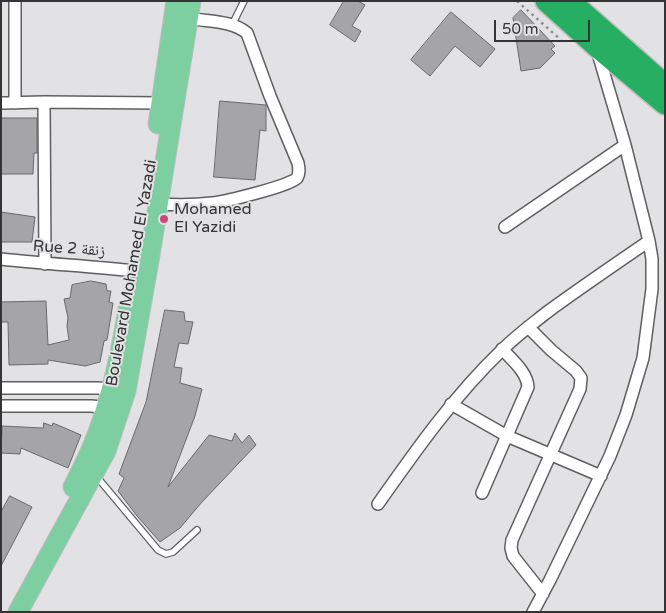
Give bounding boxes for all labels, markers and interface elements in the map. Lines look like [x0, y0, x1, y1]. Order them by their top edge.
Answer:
scale bar [496, 10, 592, 42]
text: 50 m [502, 20, 539, 38]
street label: Boulevard Mohamed El Yazadi [103, 158, 161, 388]
place label: Mohamed El Yazidi [174, 200, 252, 238]
marker: Mohamed El Yazidi [158, 213, 170, 225]
street label: Rue 2 زنقة [32, 237, 106, 261]

